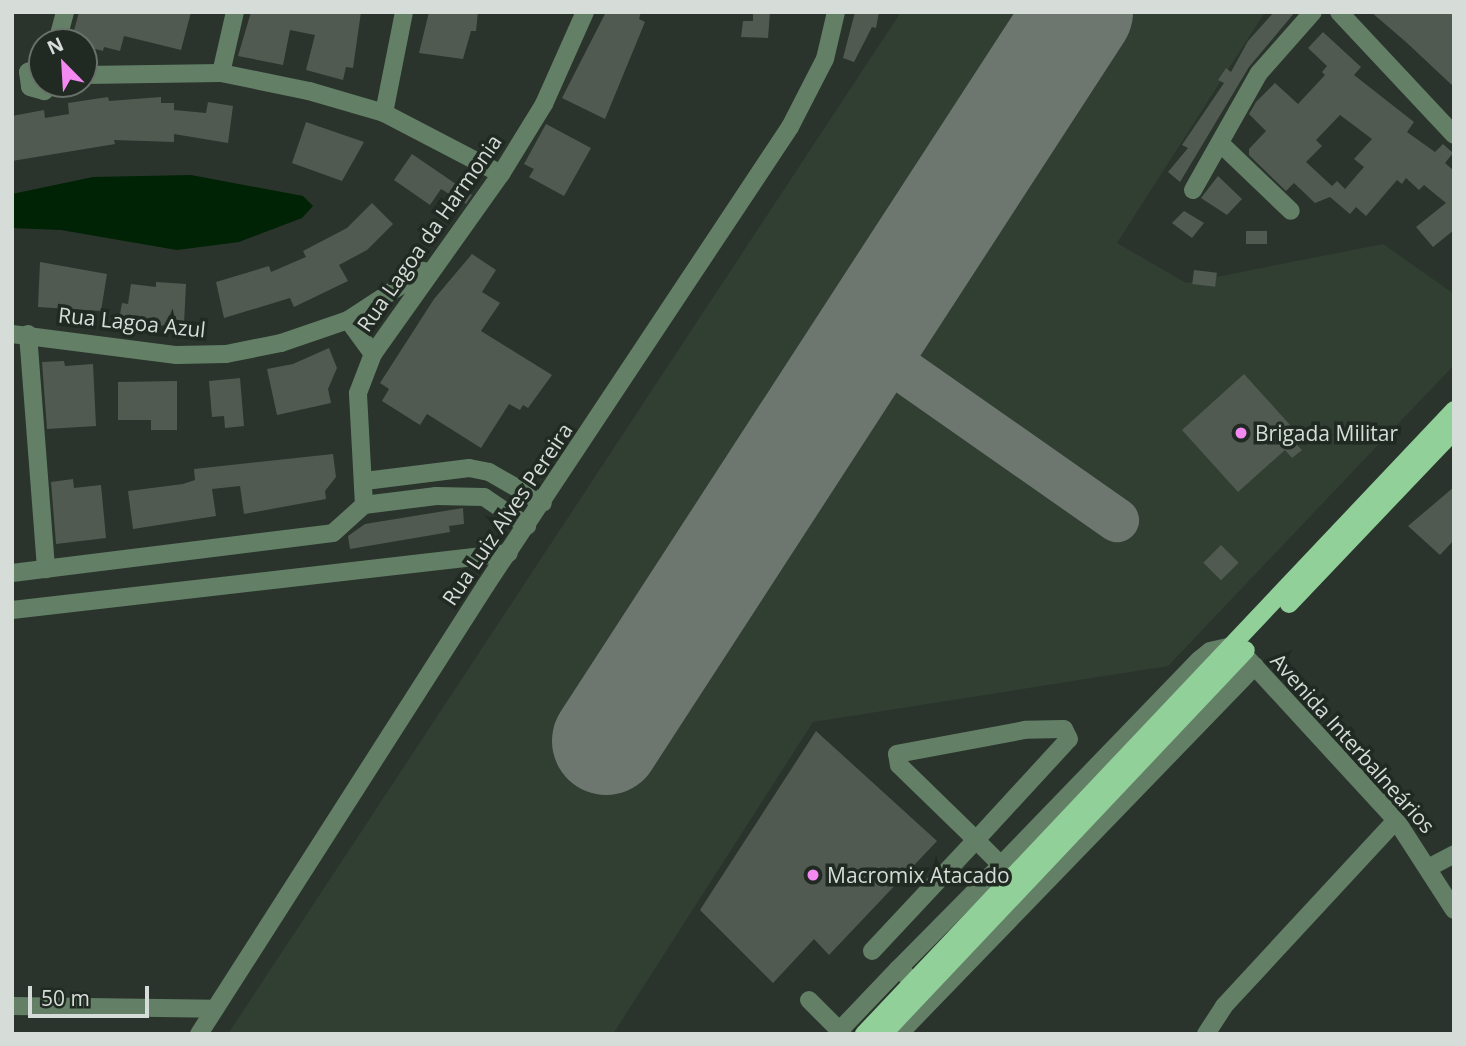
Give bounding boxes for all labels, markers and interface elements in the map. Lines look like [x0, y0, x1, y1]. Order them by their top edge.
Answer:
north arrow [28, 28, 98, 98]
text: N [43, 31, 68, 61]
street label: Rua Lagoa da Harmonia [351, 130, 507, 336]
street label: Rua Lagoa Azul [57, 302, 207, 342]
street label: Rua Luiz Alves Pereira [437, 418, 577, 610]
place label: Brigada Militar [1255, 420, 1398, 446]
marker: Brigada Militar [1233, 425, 1249, 441]
street label: Avenida Interbalneários [1266, 648, 1440, 838]
place label: Macromix Atacado [827, 862, 1010, 888]
marker: Macromix Atacado [805, 867, 821, 883]
scale bar [32, 972, 152, 1016]
text: 50 m [41, 984, 90, 1012]

